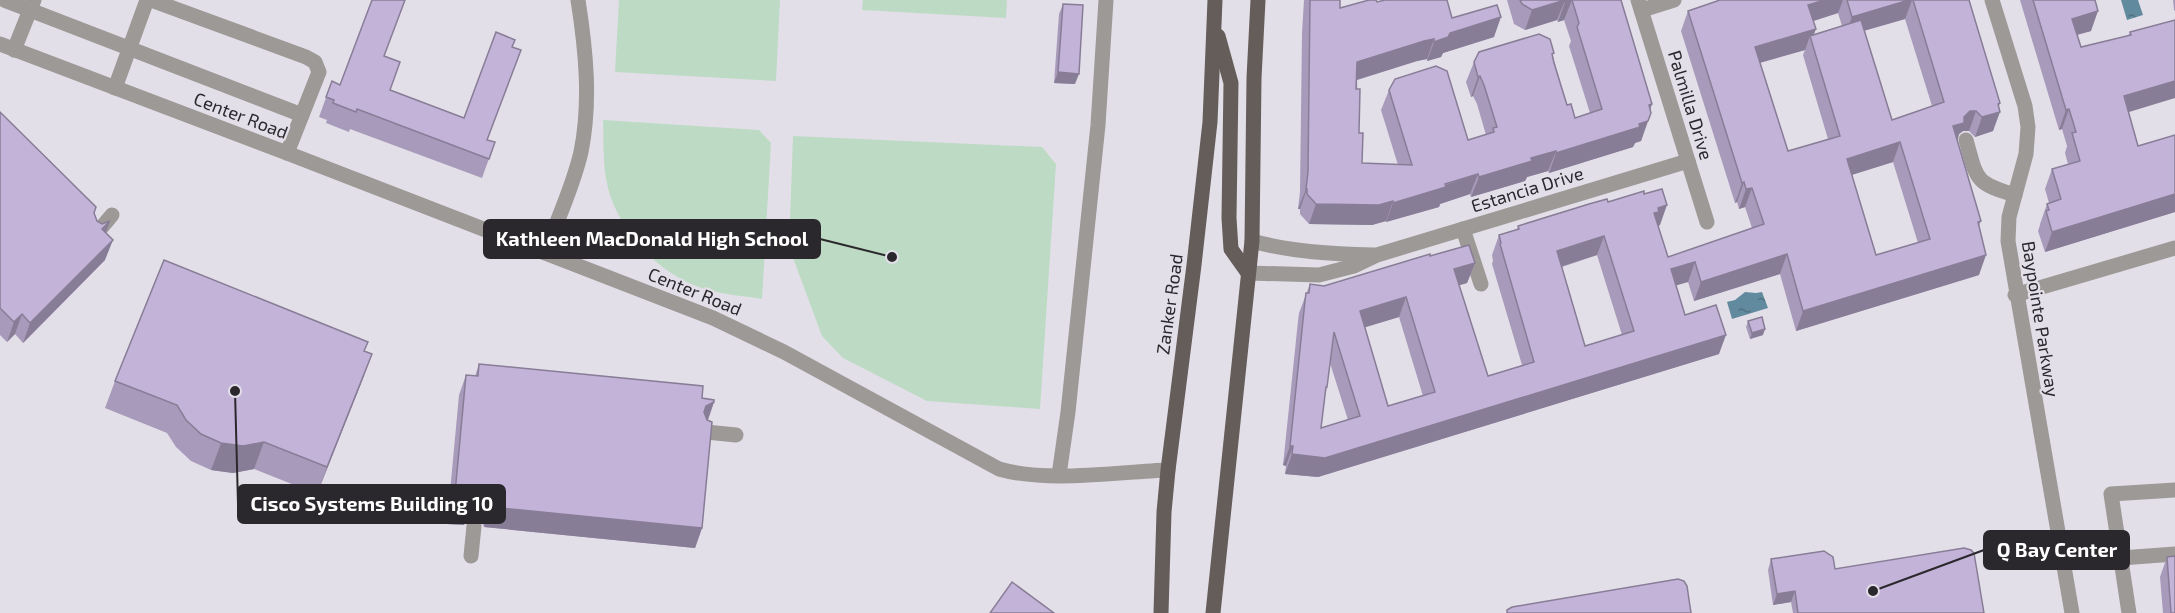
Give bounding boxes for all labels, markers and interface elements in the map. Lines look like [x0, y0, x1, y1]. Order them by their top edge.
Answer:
street label: Palmilla Drive [1664, 48, 1718, 162]
street label: Center Road [191, 87, 291, 143]
street label: Estancia Drive [1468, 161, 1586, 217]
callout: Kathleen MacDonald High School [484, 220, 820, 258]
text: Kathleen MacDonald High School [496, 226, 809, 250]
street label: Baypointe Parkway [2018, 239, 2064, 399]
street label: Zanker Road [1151, 252, 1187, 356]
street label: Center Road [645, 262, 745, 320]
callout: Cisco Systems Building 10 [238, 485, 505, 523]
text: Cisco Systems Building 10 [251, 491, 493, 516]
callout: Q Bay Center [1984, 531, 2129, 569]
text: Q Bay Center [1997, 537, 2118, 562]

